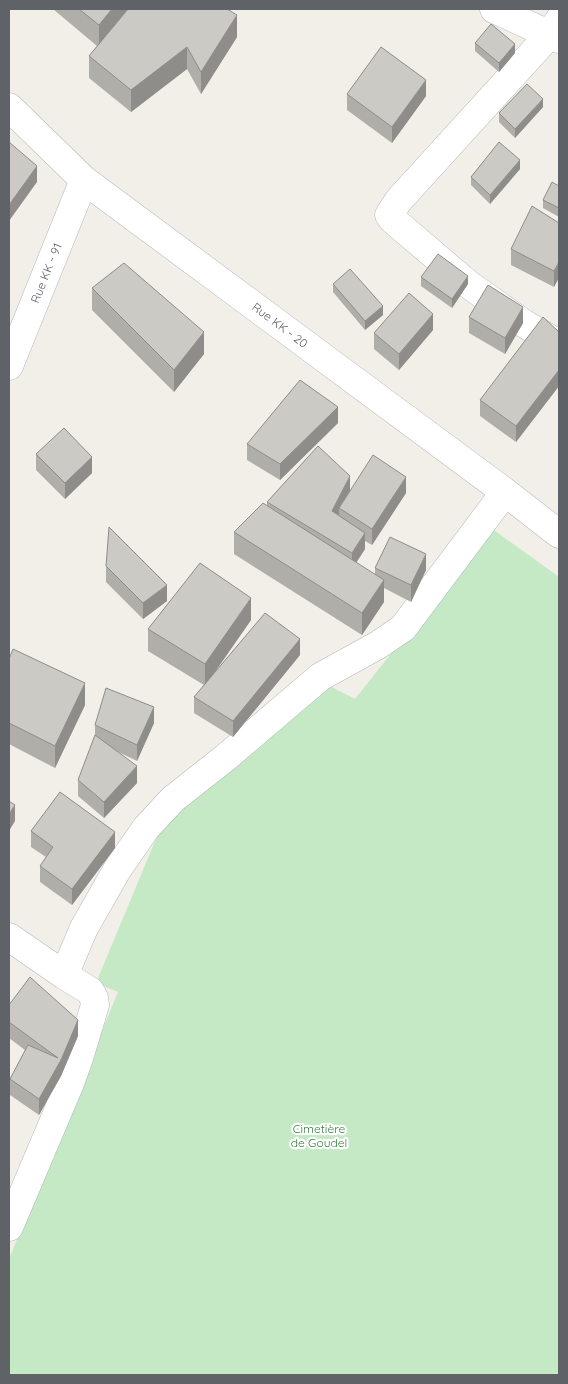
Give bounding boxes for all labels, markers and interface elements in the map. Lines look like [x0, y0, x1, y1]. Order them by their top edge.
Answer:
street label: Rue KK - 91 [27, 241, 65, 305]
street label: Rue KK - 20 [249, 299, 311, 351]
park label: Cimetière de Goudel [291, 1121, 347, 1150]

